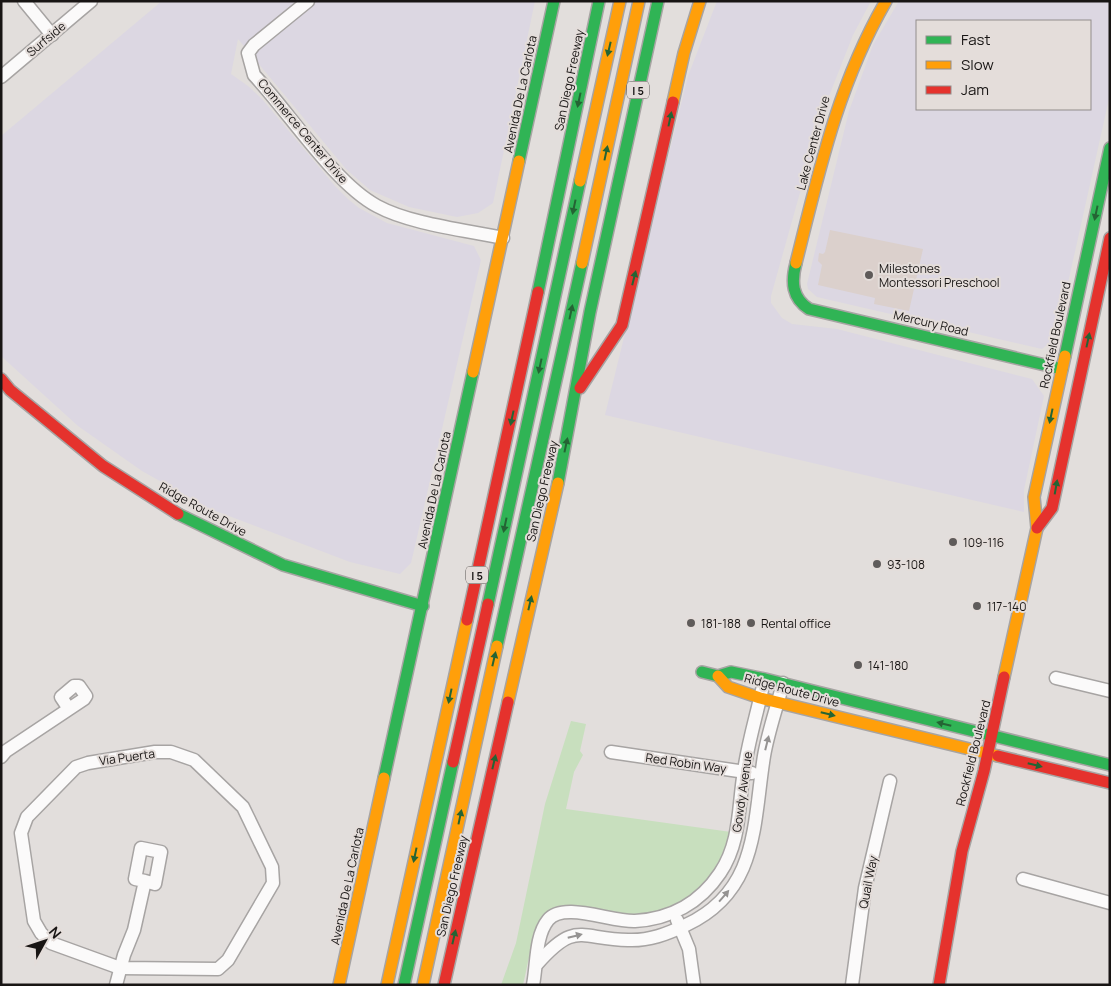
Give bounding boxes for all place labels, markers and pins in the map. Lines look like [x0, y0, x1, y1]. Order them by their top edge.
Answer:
place label: Milestones Montessori Preschool [879, 260, 1000, 291]
marker: Milestones Montessori Preschool [863, 269, 875, 281]
place label: 109-116 [963, 534, 1004, 551]
marker: 109-116 [947, 536, 959, 548]
place label: 93-108 [887, 556, 925, 573]
marker: 93-108 [871, 558, 883, 570]
place label: 117-140 [987, 598, 1027, 615]
marker: 117-140 [971, 600, 983, 612]
place label: 181-188 [701, 615, 741, 632]
place label: Rental office [761, 615, 831, 632]
marker: 181-188 [685, 617, 697, 629]
marker: Rental office [745, 617, 757, 629]
place label: 141-180 [868, 657, 908, 674]
marker: 141-180 [852, 659, 864, 671]

